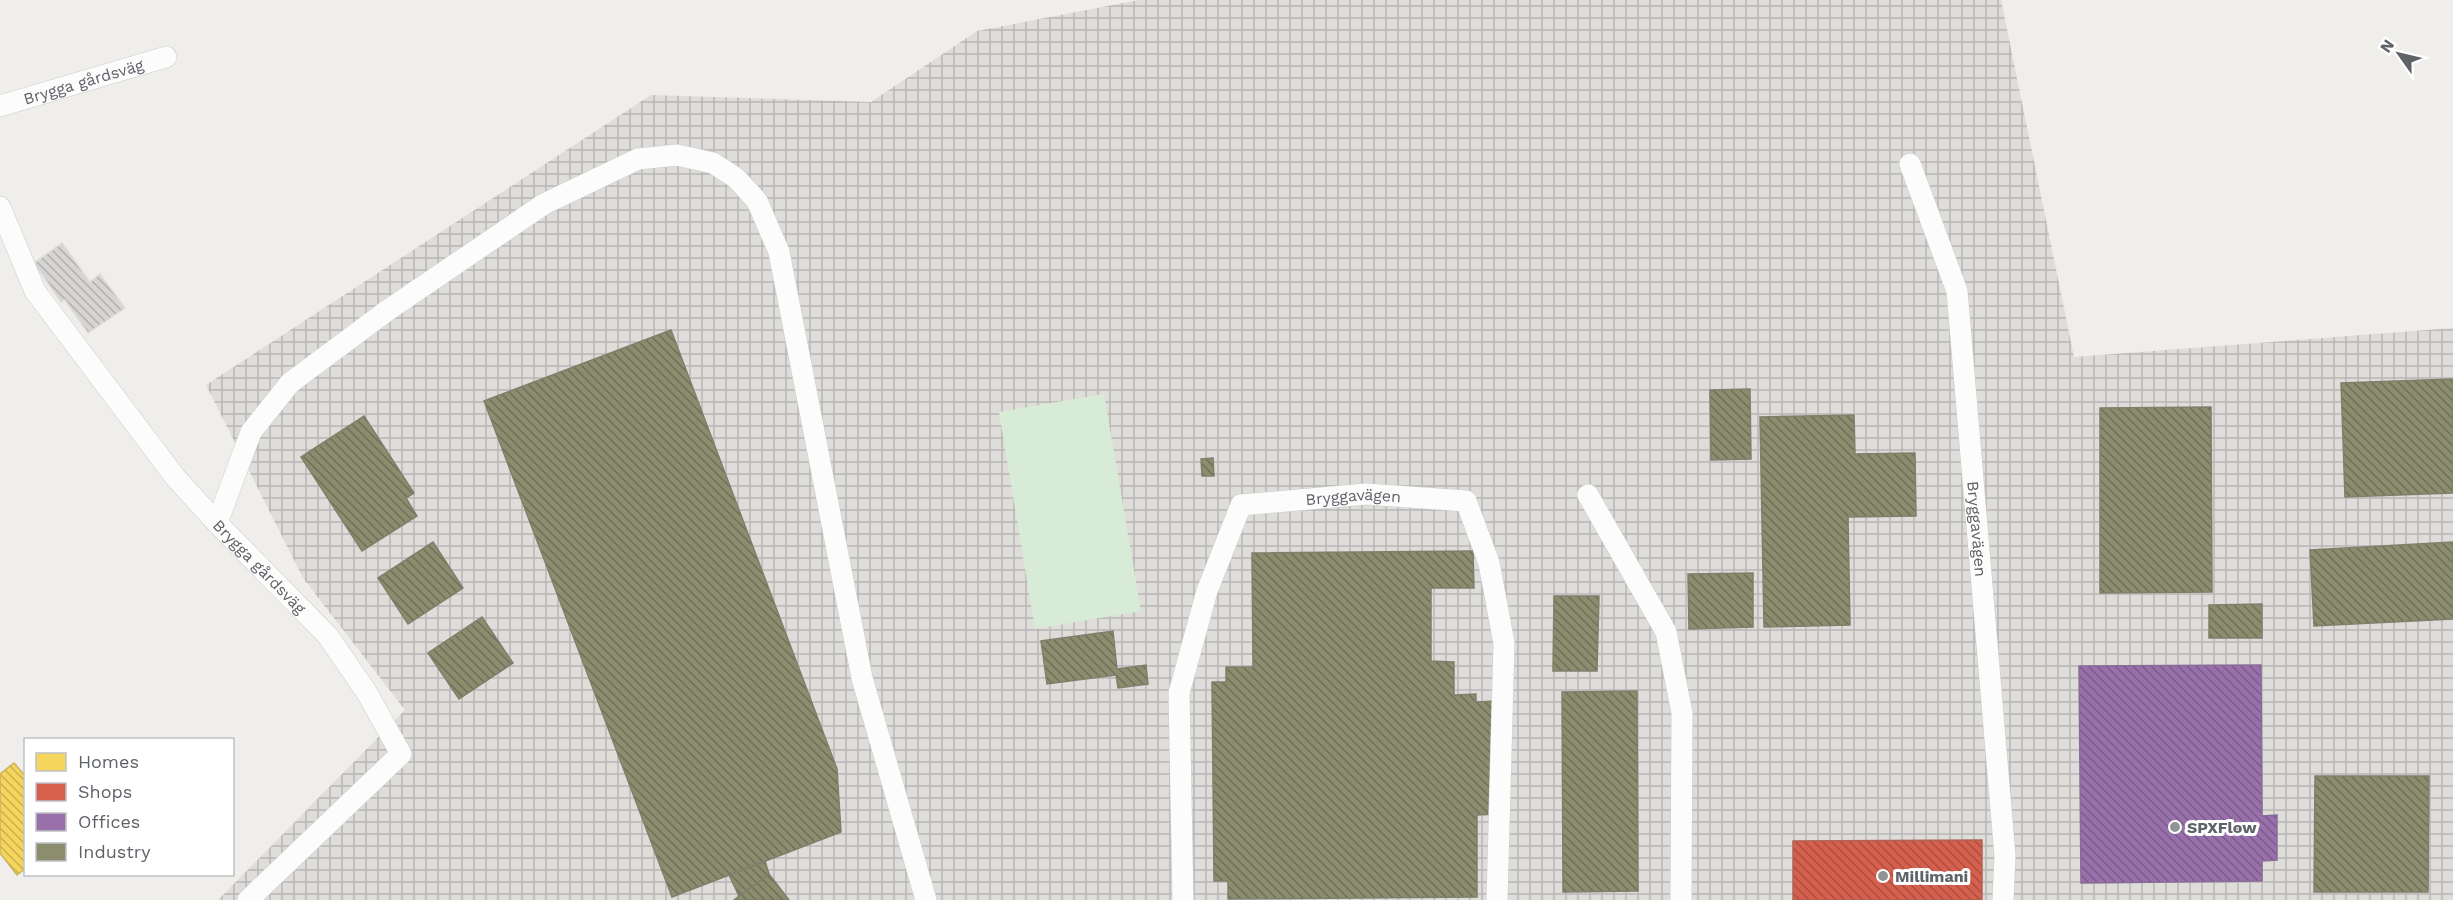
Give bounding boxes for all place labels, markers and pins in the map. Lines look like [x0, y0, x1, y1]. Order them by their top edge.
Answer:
place label: SPXFlow [2187, 818, 2257, 837]
marker: SPXFlow [2168, 820, 2182, 834]
place label: Millimani [1895, 867, 1968, 886]
marker: Millimani [1876, 869, 1890, 883]

